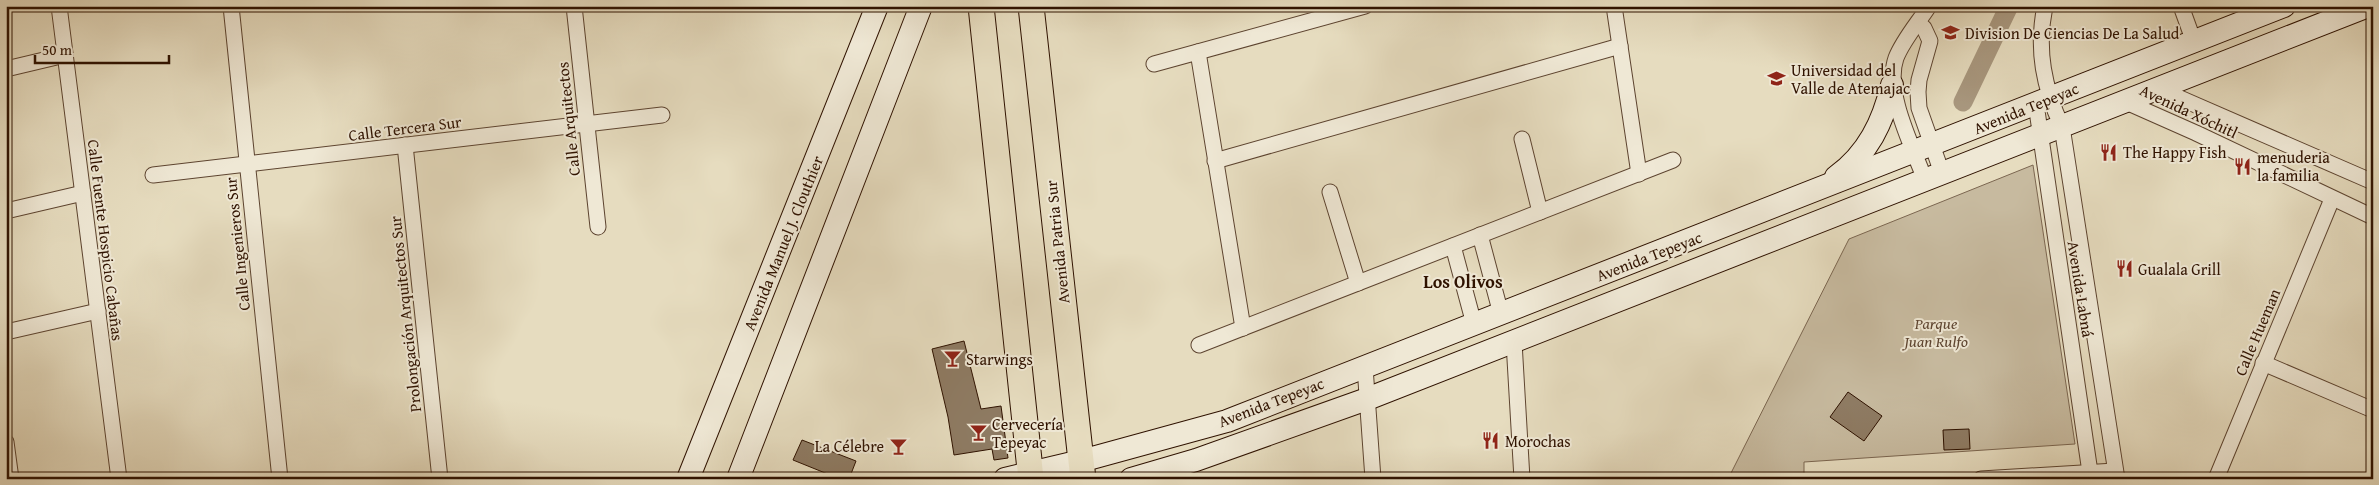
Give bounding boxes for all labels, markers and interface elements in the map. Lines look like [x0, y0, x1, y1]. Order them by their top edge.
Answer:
place label: Division De Ciencias De La Salud [1965, 21, 2180, 45]
school or university icon: Division De Ciencias De La Salud [1941, 23, 1961, 43]
scale bar [35, 32, 169, 64]
text: 50 m [42, 39, 73, 60]
place label: Universidad del Valle de Atemajac [1791, 58, 1910, 100]
street label: Calle Arquitectos [550, 61, 586, 177]
school or university icon: Universidad del Valle de Atemajac [1767, 69, 1787, 89]
street label: Avenida Tepeyac [1970, 76, 2082, 140]
street label: Avenida Xóchitl [2136, 78, 2242, 144]
street label: Calle Tercera Sur [347, 109, 463, 147]
street label: Calle Fuente Hospicio Cabañas [82, 138, 130, 342]
place label: The Happy Fish [2123, 140, 2227, 164]
restaurant icon: The Happy Fish [2099, 142, 2119, 162]
place label: menuderia la familia [2257, 145, 2330, 187]
street label: Avenida Manuel J. Clouthier [737, 152, 829, 334]
restaurant icon: menuderia la familia [2233, 156, 2253, 176]
street label: Calle Ingenieros Sur [218, 176, 256, 312]
street label: Avenida Patria Sur [1039, 179, 1075, 305]
street label: Prolongación Arquitectos Sur [383, 214, 427, 413]
street label: Avenida Tepeyac [1593, 225, 1705, 287]
street label: Avenida Labná [2062, 239, 2101, 339]
place label: Gualala Grill [2138, 257, 2221, 281]
restaurant icon: Gualala Grill [2114, 259, 2134, 279]
district label: Los Olivos [1423, 268, 1503, 295]
street label: Calle Hueman [2228, 285, 2286, 379]
park label: Parque Juan Rulfo [1901, 311, 1968, 353]
place label: Starwings [966, 347, 1033, 371]
bar icon: Starwings [942, 349, 962, 369]
street label: Avenida Tepeyac [1215, 371, 1327, 433]
place label: Cervecería Tepeyac [992, 412, 1064, 454]
bar icon: Cervecería Tepeyac [968, 423, 988, 443]
place label: Morochas [1505, 429, 1571, 453]
restaurant icon: Morochas [1481, 431, 1501, 451]
place label: La Célebre [815, 434, 884, 458]
bar icon: La Célebre [888, 436, 908, 456]

